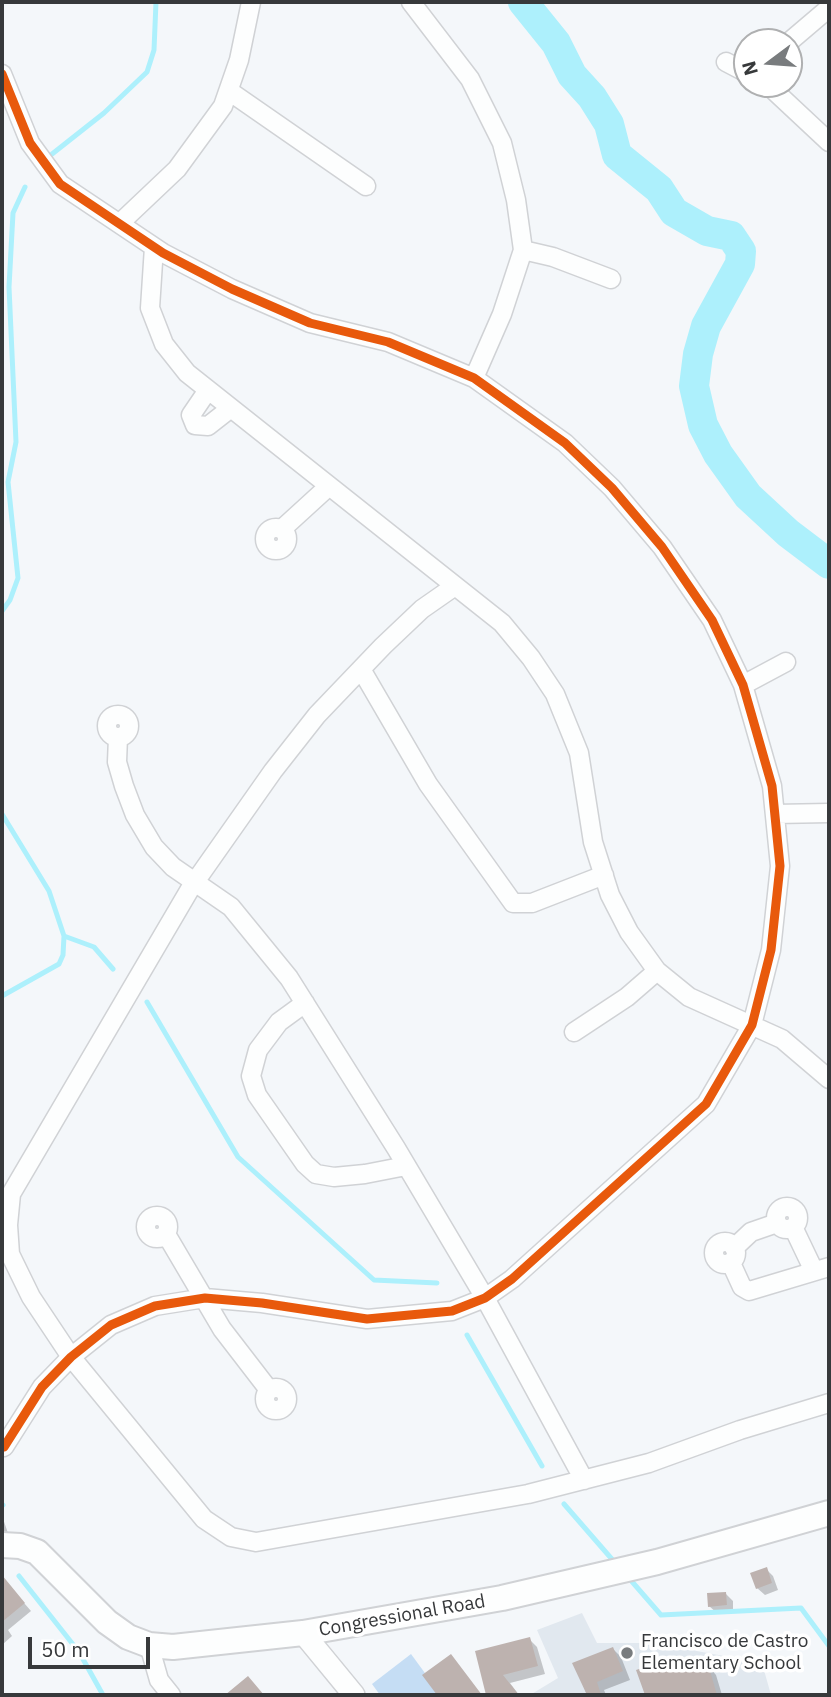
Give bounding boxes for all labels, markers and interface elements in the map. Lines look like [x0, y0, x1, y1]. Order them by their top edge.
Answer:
north arrow [733, 28, 803, 98]
text: N [736, 58, 763, 78]
street label: Congressional Road [317, 1590, 487, 1642]
scale bar [32, 1624, 154, 1668]
place label: Francisco de Castro Elementary School [641, 1631, 808, 1675]
text: 50 m [41, 1635, 90, 1663]
marker: Francisco de Castro Elementary School [619, 1645, 635, 1661]

